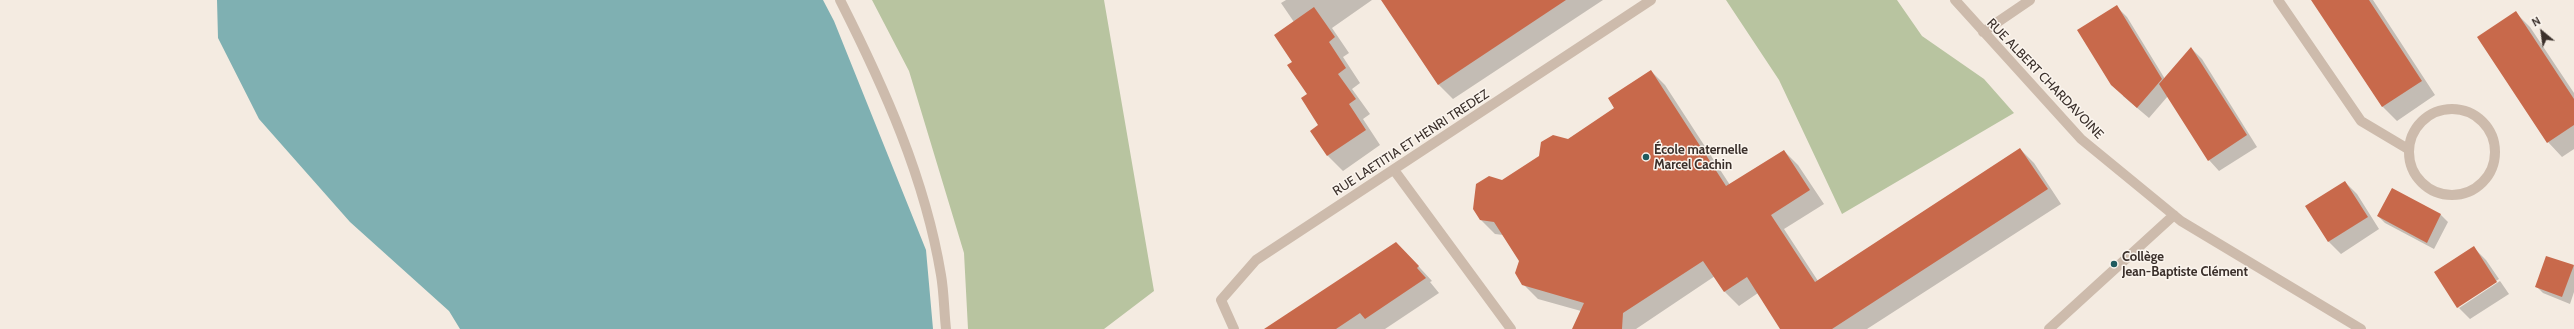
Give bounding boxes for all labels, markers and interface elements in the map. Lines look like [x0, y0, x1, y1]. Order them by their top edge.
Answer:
north arrow [2522, 12, 2562, 52]
text: N [2529, 13, 2543, 30]
street label: RUE ALBERT CHARDAVOINE [1983, 15, 2107, 143]
street label: RUE LAETITIA ET HENRI TREDEZ [1330, 87, 1492, 199]
place label: École maternelle Marcel Cachin [1654, 142, 1748, 173]
marker: École maternelle Marcel Cachin [1641, 152, 1651, 162]
place label: Collège Jean-Baptiste Clément [2122, 249, 2248, 280]
marker: Collège Jean-Baptiste Clément [2109, 259, 2119, 269]

